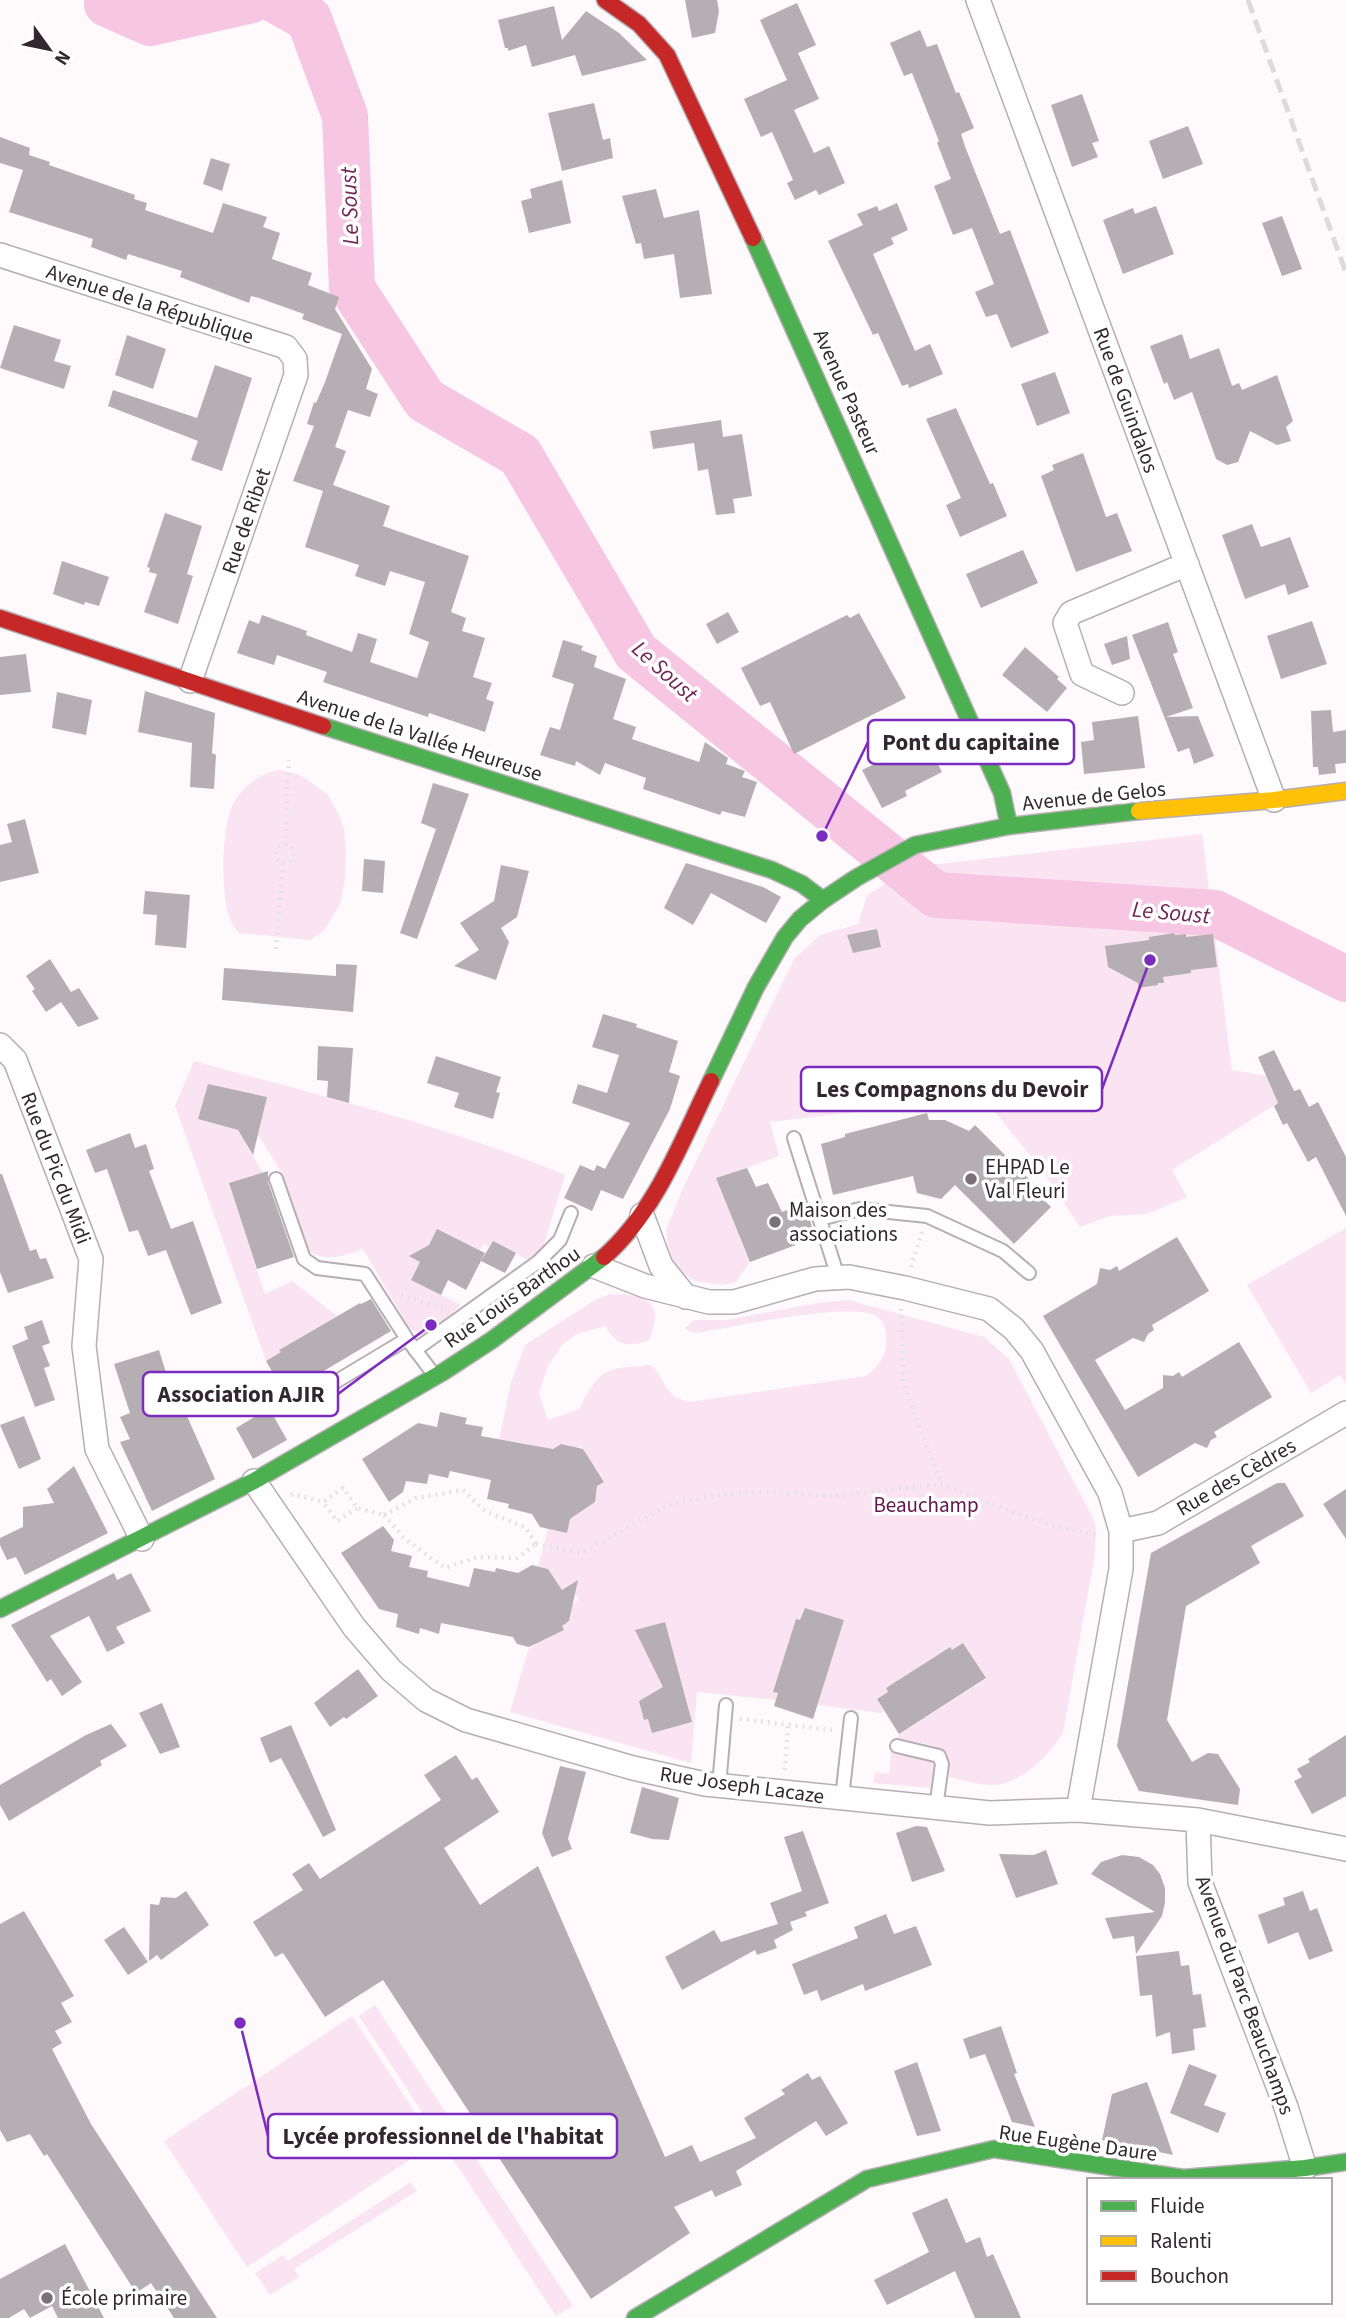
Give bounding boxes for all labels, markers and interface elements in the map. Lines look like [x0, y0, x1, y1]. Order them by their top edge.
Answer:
north arrow [14, 14, 84, 84]
text: N [47, 45, 77, 70]
water label: Le Soust [332, 166, 367, 246]
street label: Avenue de la République [43, 256, 257, 352]
street label: Rue de Guindalos [1086, 323, 1166, 477]
street label: Avenue Pasteur [806, 324, 888, 460]
street label: Rue de Ribet [214, 464, 278, 578]
water label: Le Soust [625, 633, 705, 710]
street label: Avenue de la Vallée Heureuse [294, 681, 546, 789]
callout: Pont du capitaine [868, 720, 1074, 764]
text: Pont du capitaine [882, 726, 1060, 759]
street label: Avenue de Gelos [1021, 774, 1167, 818]
water label: Le Soust [1131, 893, 1212, 932]
callout: Les Compagnons du Devoir [801, 1067, 1102, 1111]
text: Les Compagnons du Devoir [816, 1073, 1089, 1106]
street label: Rue du Pic du Midi [13, 1088, 99, 1248]
place label: EHPAD Le Val Fleuri [985, 1152, 1070, 1206]
marker: EHPAD Le Val Fleuri [963, 1171, 979, 1187]
place label: Maison des associations [789, 1195, 898, 1249]
marker: Maison des associations [767, 1214, 783, 1230]
street label: Rue Louis Barthou [438, 1239, 586, 1355]
callout: Association AJIR [143, 1372, 338, 1416]
text: Association AJIR [156, 1378, 325, 1411]
street label: Rue des Cèdres [1171, 1431, 1301, 1523]
park label: Beauchamp [873, 1490, 979, 1520]
street label: Rue Joseph Lacaze [658, 1759, 826, 1811]
street label: Avenue du Parc Beauchamps [1188, 1871, 1302, 2119]
callout: Lycée professionnel de l'habitat [268, 2114, 617, 2158]
street label: Rue Eugène Daure [997, 2117, 1159, 2169]
text: Lycée professionnel de l'habitat [282, 2120, 604, 2153]
legend [1087, 2178, 1332, 2304]
text: Fluide [1150, 2191, 1204, 2221]
text: Ralenti [1150, 2226, 1212, 2256]
text: Bouchon [1150, 2261, 1229, 2291]
place label: École primaire [61, 2283, 187, 2313]
marker: École primaire [39, 2290, 55, 2306]

